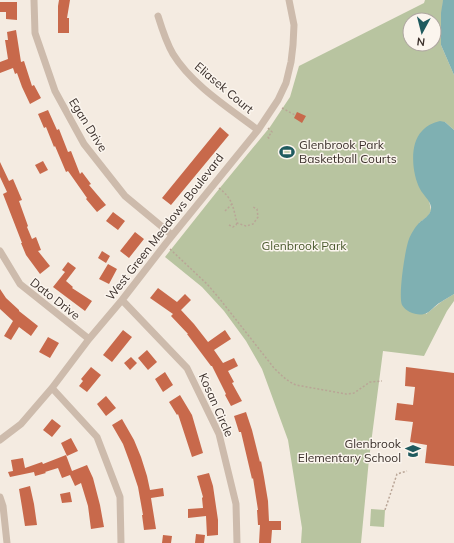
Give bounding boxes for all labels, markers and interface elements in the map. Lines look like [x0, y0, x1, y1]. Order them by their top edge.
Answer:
north arrow [402, 12, 442, 52]
text: N [416, 34, 426, 49]
street label: Eliasek Court [192, 59, 257, 117]
street label: Egan Drive [66, 95, 111, 154]
place label: Glenbrook Park Basketball Courts [299, 137, 397, 166]
sports icon: Glenbrook Park Basketball Courts [278, 143, 296, 161]
street label: West Green Meadows Boulevard [103, 150, 227, 303]
park label: Glenbrook Park [262, 238, 347, 253]
street label: Dato Drive [27, 274, 83, 323]
street label: Kosan Circle [196, 371, 237, 439]
place label: Glenbrook Elementary School [298, 436, 402, 465]
school or university icon: Glenbrook Elementary School [404, 442, 422, 460]

